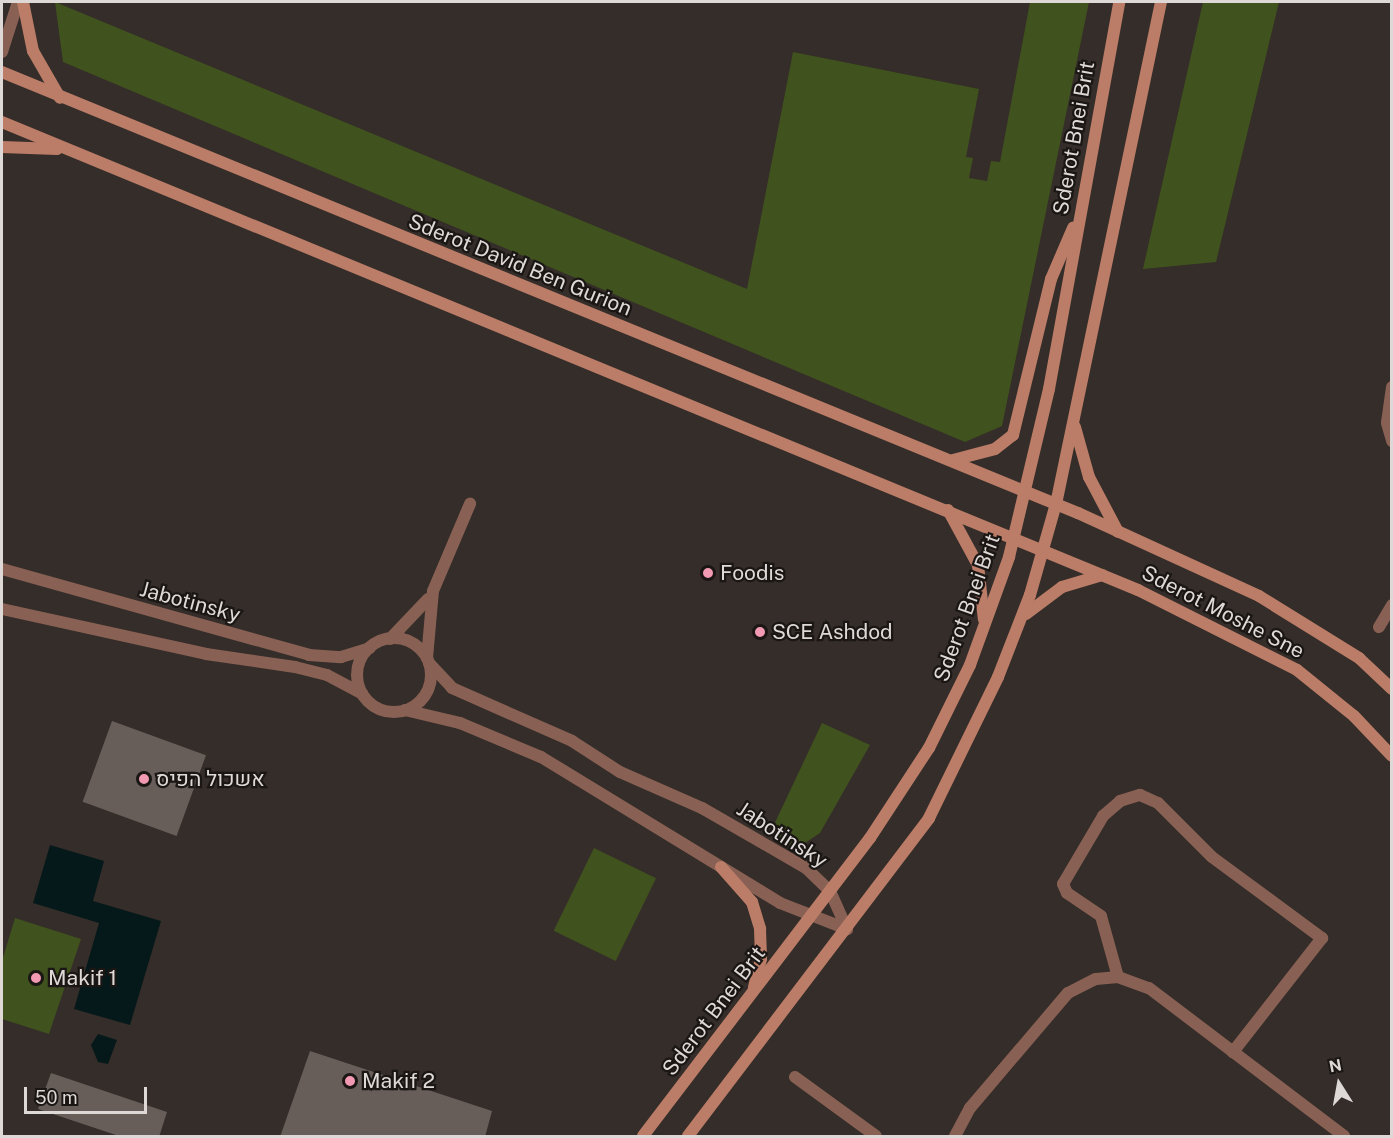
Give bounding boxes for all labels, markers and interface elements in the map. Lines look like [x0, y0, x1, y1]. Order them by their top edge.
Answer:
street label: Sderot Bnei Brit [1048, 59, 1100, 217]
street label: Sderot David Ben Gurion [405, 209, 635, 321]
street label: Sderot Bnei Brit [929, 531, 1005, 685]
place label: Foodis [720, 560, 784, 586]
street label: Sderot Moshe Sne [1137, 560, 1309, 664]
marker: Foodis [701, 566, 715, 580]
street label: Jabotinsky [137, 576, 243, 628]
place label: SCE Ashdod [772, 619, 893, 645]
marker: SCE Ashdod [753, 625, 767, 639]
place label: אשכול הפיס [156, 766, 265, 792]
marker: אשכול הפיס [137, 772, 151, 786]
street label: Jabotinsky [732, 796, 832, 874]
street label: Sderot Bnei Brit [657, 941, 771, 1081]
place label: Makif 1 [48, 965, 117, 991]
marker: Makif 1 [29, 971, 43, 985]
north arrow [1309, 1054, 1369, 1114]
text: N [1328, 1055, 1343, 1076]
place label: Makif 2 [362, 1068, 435, 1094]
marker: Makif 2 [343, 1074, 357, 1088]
scale bar [27, 1075, 150, 1113]
text: 50 m [35, 1087, 78, 1108]

